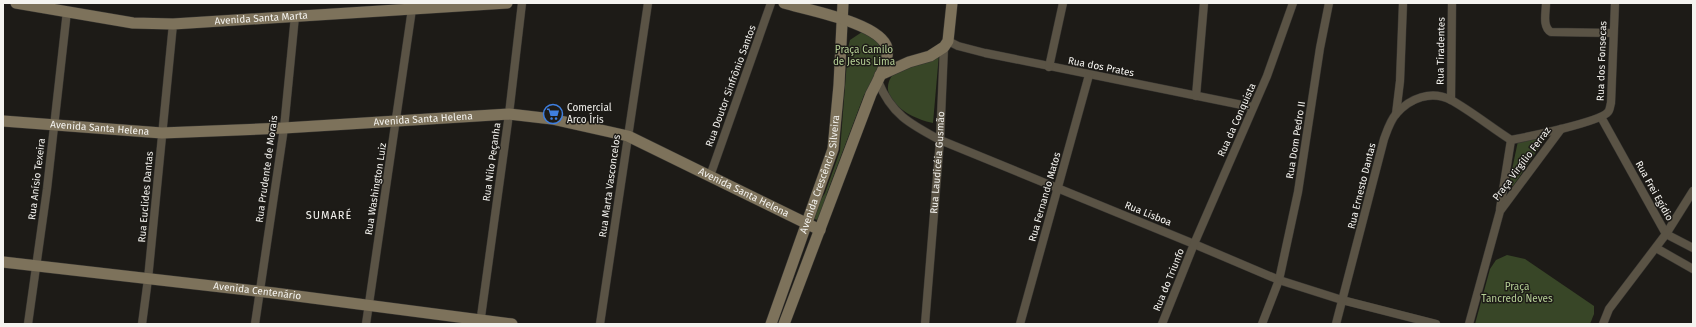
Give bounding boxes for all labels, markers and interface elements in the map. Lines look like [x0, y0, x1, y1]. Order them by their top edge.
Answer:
street label: Avenida Santa Marta [214, 10, 308, 27]
street label: Rua Tiradentes [1434, 17, 1448, 85]
street label: Rua dos Fonsecas [1595, 20, 1609, 101]
street label: Rua Doutor Sinfrônio Santos [703, 23, 759, 148]
park label: Praça Camilo de Jesus Lima [833, 44, 895, 68]
street label: Rua dos Prates [1067, 55, 1135, 79]
street label: Rua da Conquista [1215, 81, 1259, 159]
street label: Rua Dom Pedro II [1284, 100, 1308, 180]
place label: Comercial Arco Íris [567, 102, 612, 126]
supermarket icon: Comercial Arco Íris [542, 103, 564, 125]
street label: Avenida Santa Helena [373, 110, 473, 128]
street label: Rua Laudicéia Gusmão [928, 111, 947, 214]
street label: Rua Prudente de Morais [254, 114, 281, 223]
street label: Avenida Crescêncio Silveira [798, 115, 842, 235]
street label: Avenida Santa Helena [50, 119, 150, 138]
street label: Rua Nilo Peçanha [481, 122, 503, 202]
street label: Praça Virgílio Ferraz [1490, 124, 1554, 203]
street label: Rua Marta Vasconcelos [597, 134, 623, 238]
street label: Rua Anísio Texeira [25, 137, 48, 221]
street label: Rua Washington Luiz [363, 141, 389, 236]
street label: Rua Ernesto Dantas [1346, 141, 1379, 230]
street label: Rua Euclides Dantas [136, 151, 156, 243]
street label: Rua Fernando Matos [1026, 151, 1064, 243]
street label: Rua Frei Egídio [1633, 158, 1676, 223]
street label: Avenida Santa Helena [697, 165, 791, 220]
street label: Rua Lisboa [1123, 199, 1173, 229]
district label: SUMARÉ [306, 208, 352, 222]
street label: Rua do Triunfo [1151, 247, 1187, 313]
street label: Avenida Centenário [213, 280, 302, 303]
park label: Praça Tancredo Neves [1481, 281, 1553, 305]

